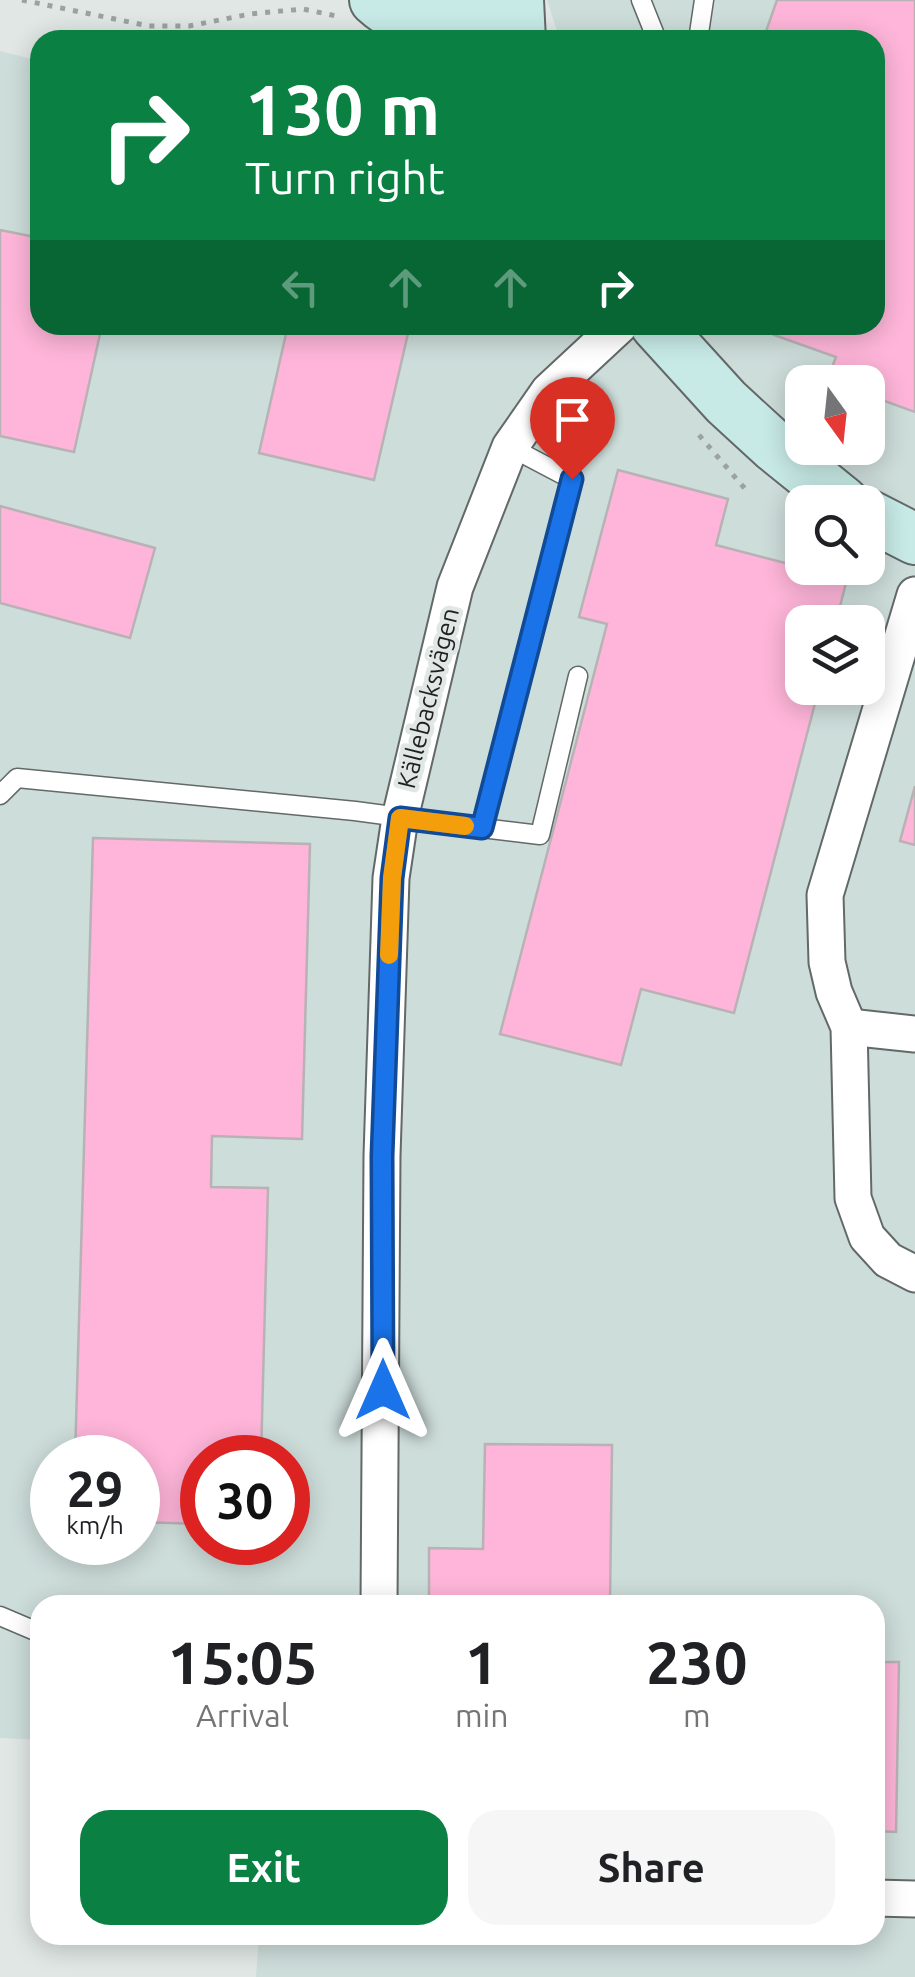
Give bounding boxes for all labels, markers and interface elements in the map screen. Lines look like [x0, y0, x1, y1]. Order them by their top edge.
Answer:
icon: right [80, 70, 210, 200]
text: 130 m [245, 70, 440, 148]
text: Turn right [245, 152, 445, 203]
icon: left [273, 260, 328, 315]
icon: ahead [378, 260, 433, 315]
icon: ahead [483, 260, 538, 315]
icon: right [588, 260, 643, 315]
north arrow [785, 365, 885, 465]
map controls [785, 365, 885, 705]
pin [530, 377, 615, 480]
icon: arrive [545, 392, 600, 447]
button: search [785, 485, 885, 585]
street label: Källebacksvägen [392, 605, 464, 791]
button: layers [785, 605, 885, 705]
position arrow [331, 1338, 435, 1442]
speed limit sign: 30 [180, 1435, 310, 1565]
text: 29 [67, 1460, 123, 1516]
text: km/h [66, 1511, 124, 1539]
text: 15:05 [167, 1628, 318, 1695]
text: 1 [465, 1628, 499, 1695]
text: 230 [646, 1628, 748, 1695]
text: Arrival [196, 1697, 289, 1733]
text: min [455, 1697, 509, 1733]
text: m [683, 1697, 711, 1733]
button: Exit [80, 1810, 448, 1925]
button: Share [468, 1810, 835, 1925]

